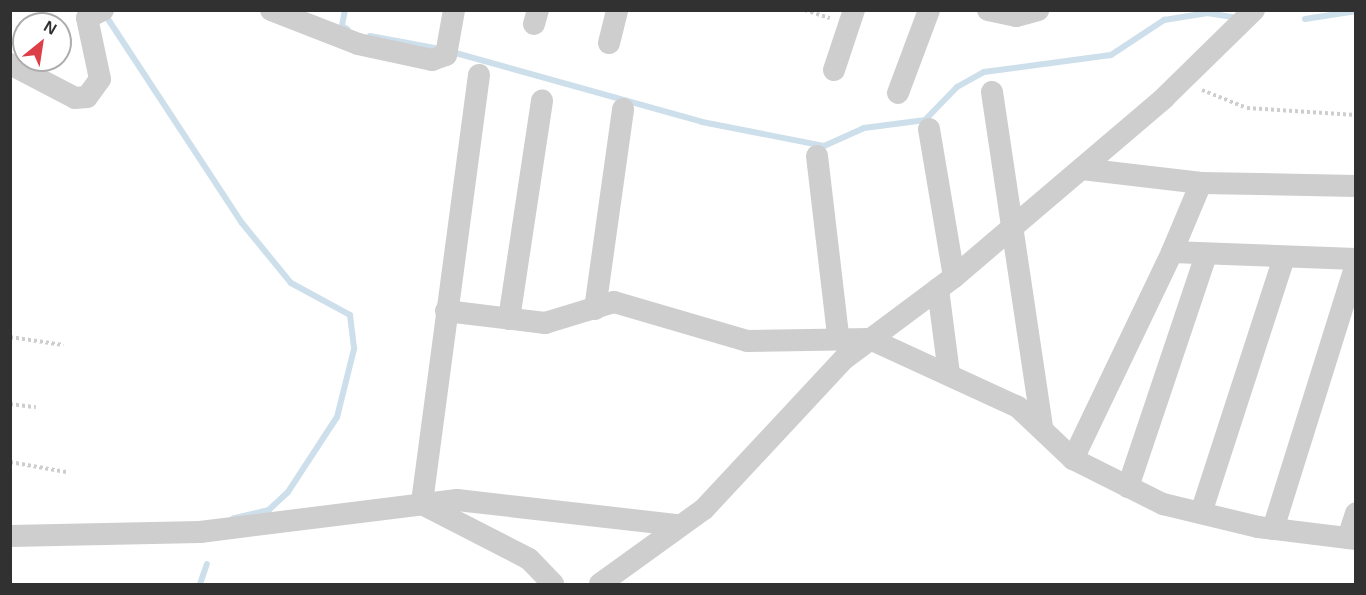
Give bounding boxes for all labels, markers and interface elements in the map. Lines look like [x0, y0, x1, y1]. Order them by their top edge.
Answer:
north arrow [12, 12, 72, 72]
text: N [41, 17, 60, 38]

